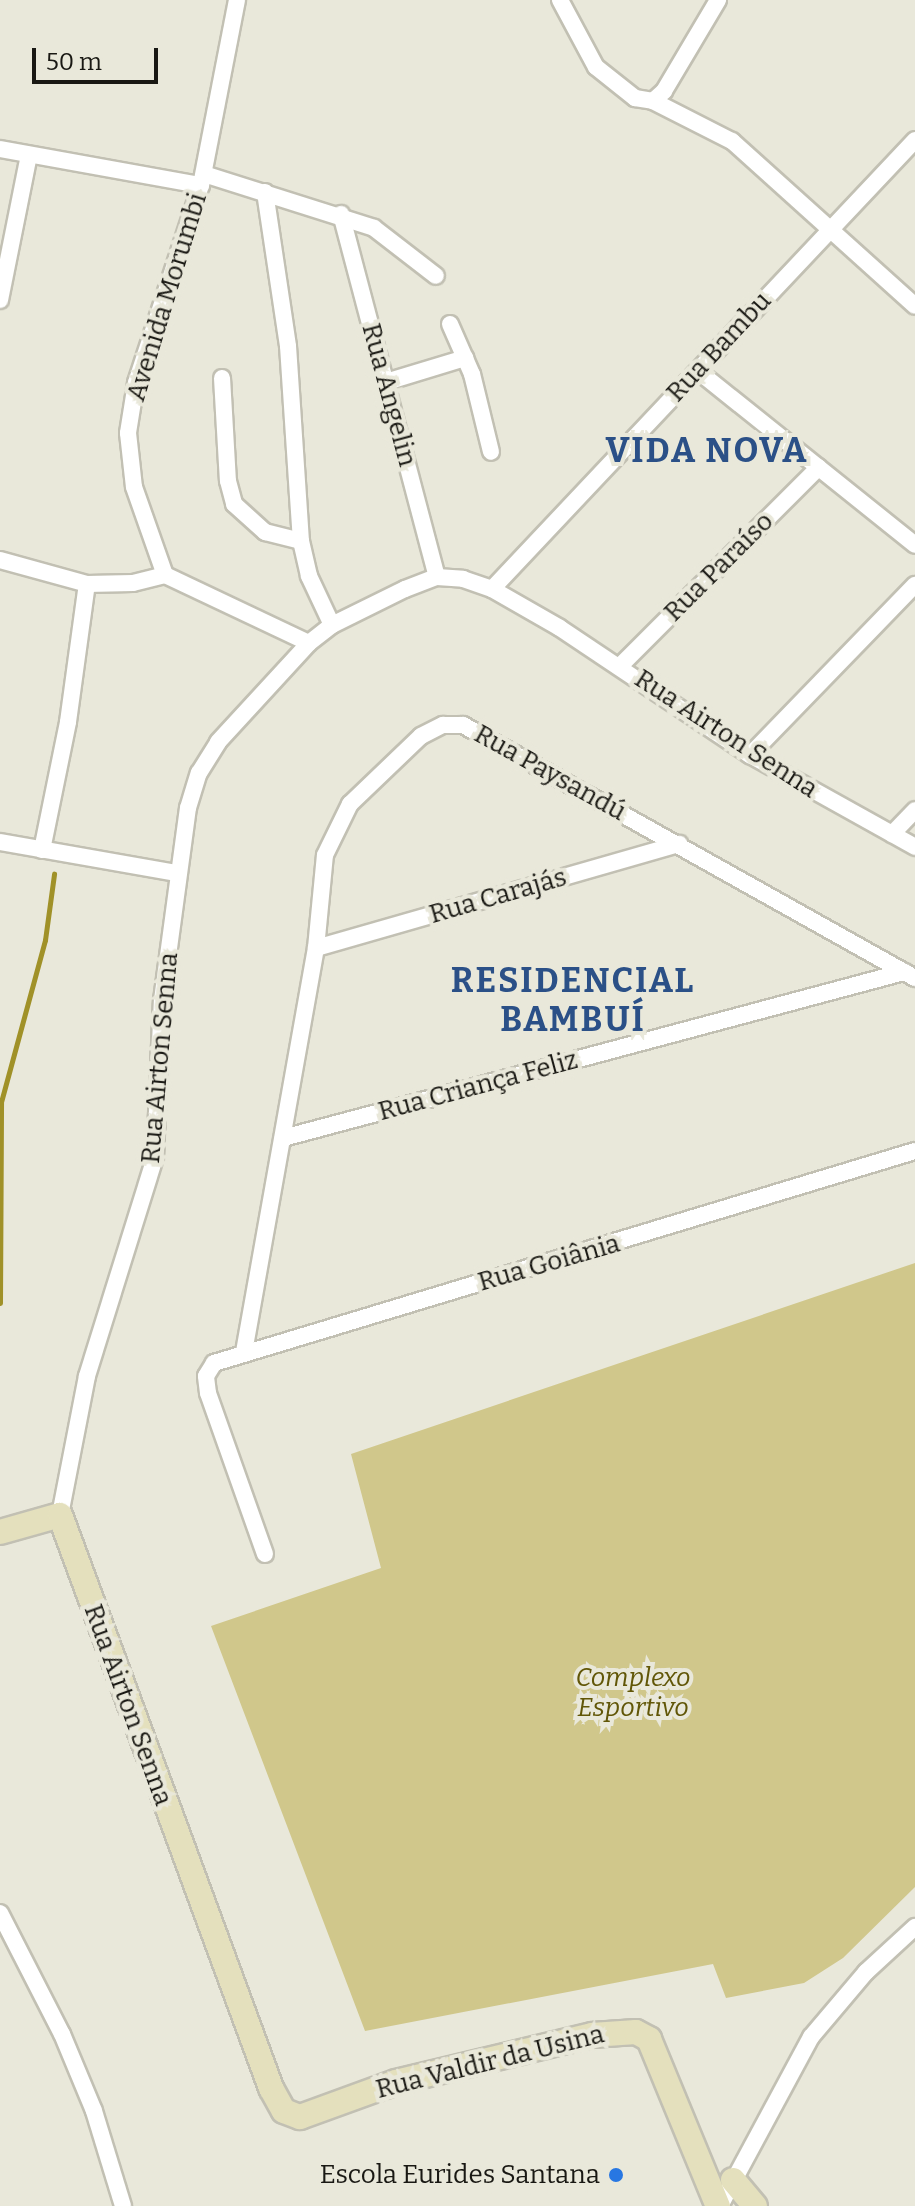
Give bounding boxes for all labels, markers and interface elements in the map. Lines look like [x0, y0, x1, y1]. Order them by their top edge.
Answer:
scale bar [36, 32, 162, 82]
text: 50 m [46, 48, 102, 76]
street label: Avenida Morumbi [120, 189, 214, 405]
street label: Rua Bambu [660, 286, 778, 408]
street label: Rua Angelin [355, 320, 423, 470]
district label: VIDA NOVA [606, 431, 808, 471]
street label: Rua Paraíso [658, 506, 780, 628]
street label: Rua Airton Senna [629, 663, 823, 805]
street label: Rua Paysandú [469, 719, 631, 827]
street label: Rua Carajás [426, 862, 570, 930]
street label: Rua Airton Senna [135, 951, 185, 1165]
district label: RESIDENCIAL BAMBUÍ [451, 960, 695, 1040]
street label: Rua Criança Feliz [375, 1044, 581, 1128]
street label: Rua Goiânia [475, 1228, 623, 1298]
street label: Rua Airton Senna [77, 1600, 179, 1810]
park label: Complexo Esportivo [575, 1662, 691, 1724]
street label: Rua Valdir da Usina [373, 2019, 607, 2105]
place label: Escola Eurides Santana [320, 2159, 600, 2191]
marker: Escola Eurides Santana [607, 2166, 625, 2184]

